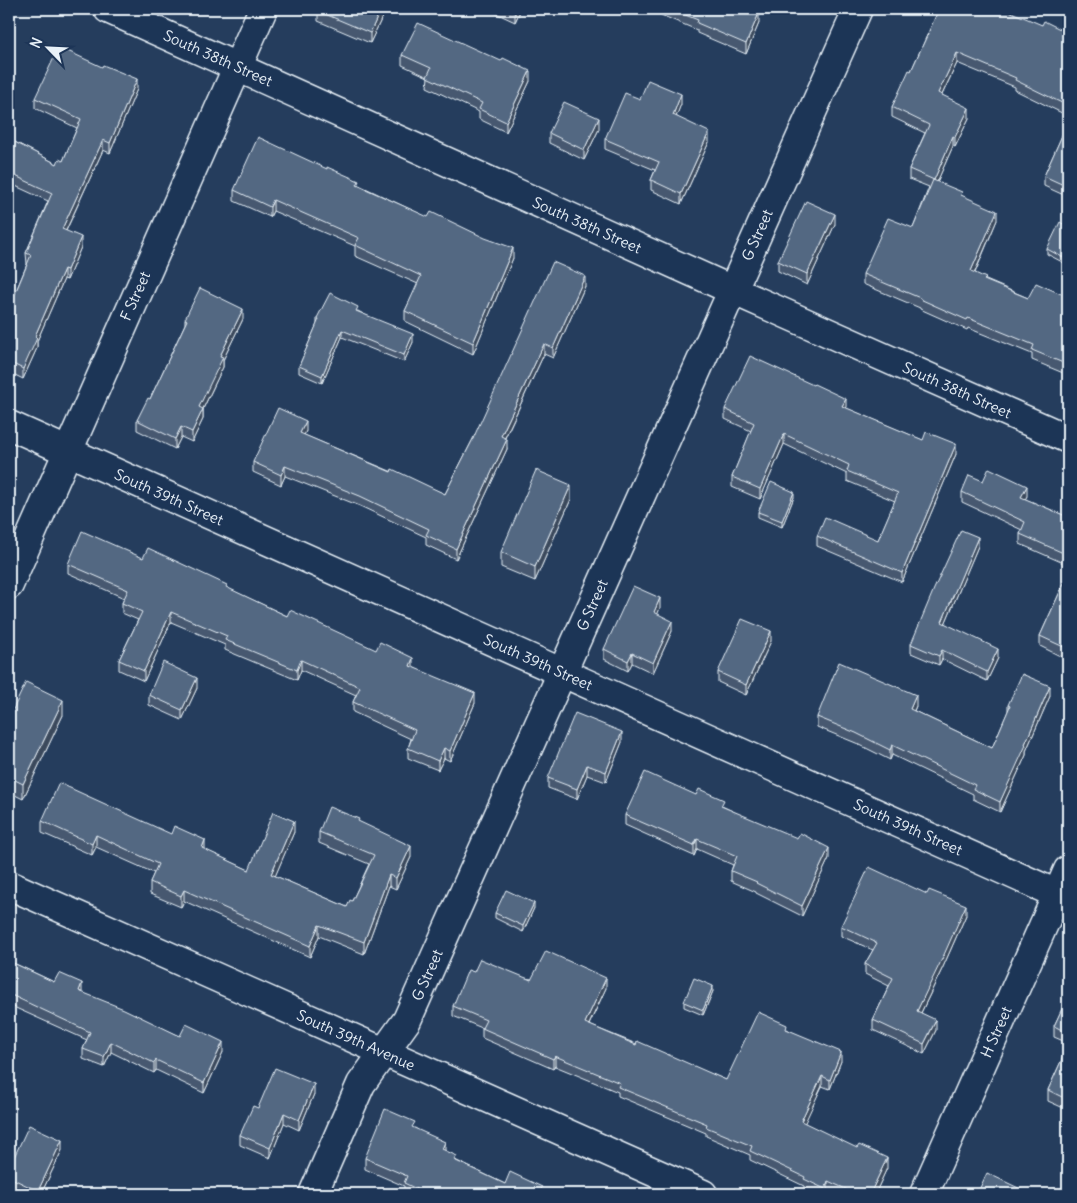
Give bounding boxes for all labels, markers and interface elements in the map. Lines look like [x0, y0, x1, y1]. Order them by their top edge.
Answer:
north arrow [22, 22, 72, 72]
street label: South 38th Street [161, 25, 275, 91]
text: N [26, 35, 46, 51]
street label: South 38th Street [530, 192, 644, 258]
street label: G Street [737, 206, 777, 264]
street label: F Street [116, 268, 154, 324]
street label: South 38th Street [900, 357, 1014, 423]
street label: South 39th Street [112, 464, 226, 530]
street label: G Street [572, 576, 612, 634]
street label: South 39th Street [481, 629, 595, 695]
street label: South 39th Street [851, 794, 965, 860]
street label: G Street [407, 946, 447, 1004]
street label: H Street [976, 1003, 1016, 1061]
street label: South 39th Avenue [294, 1005, 418, 1075]

